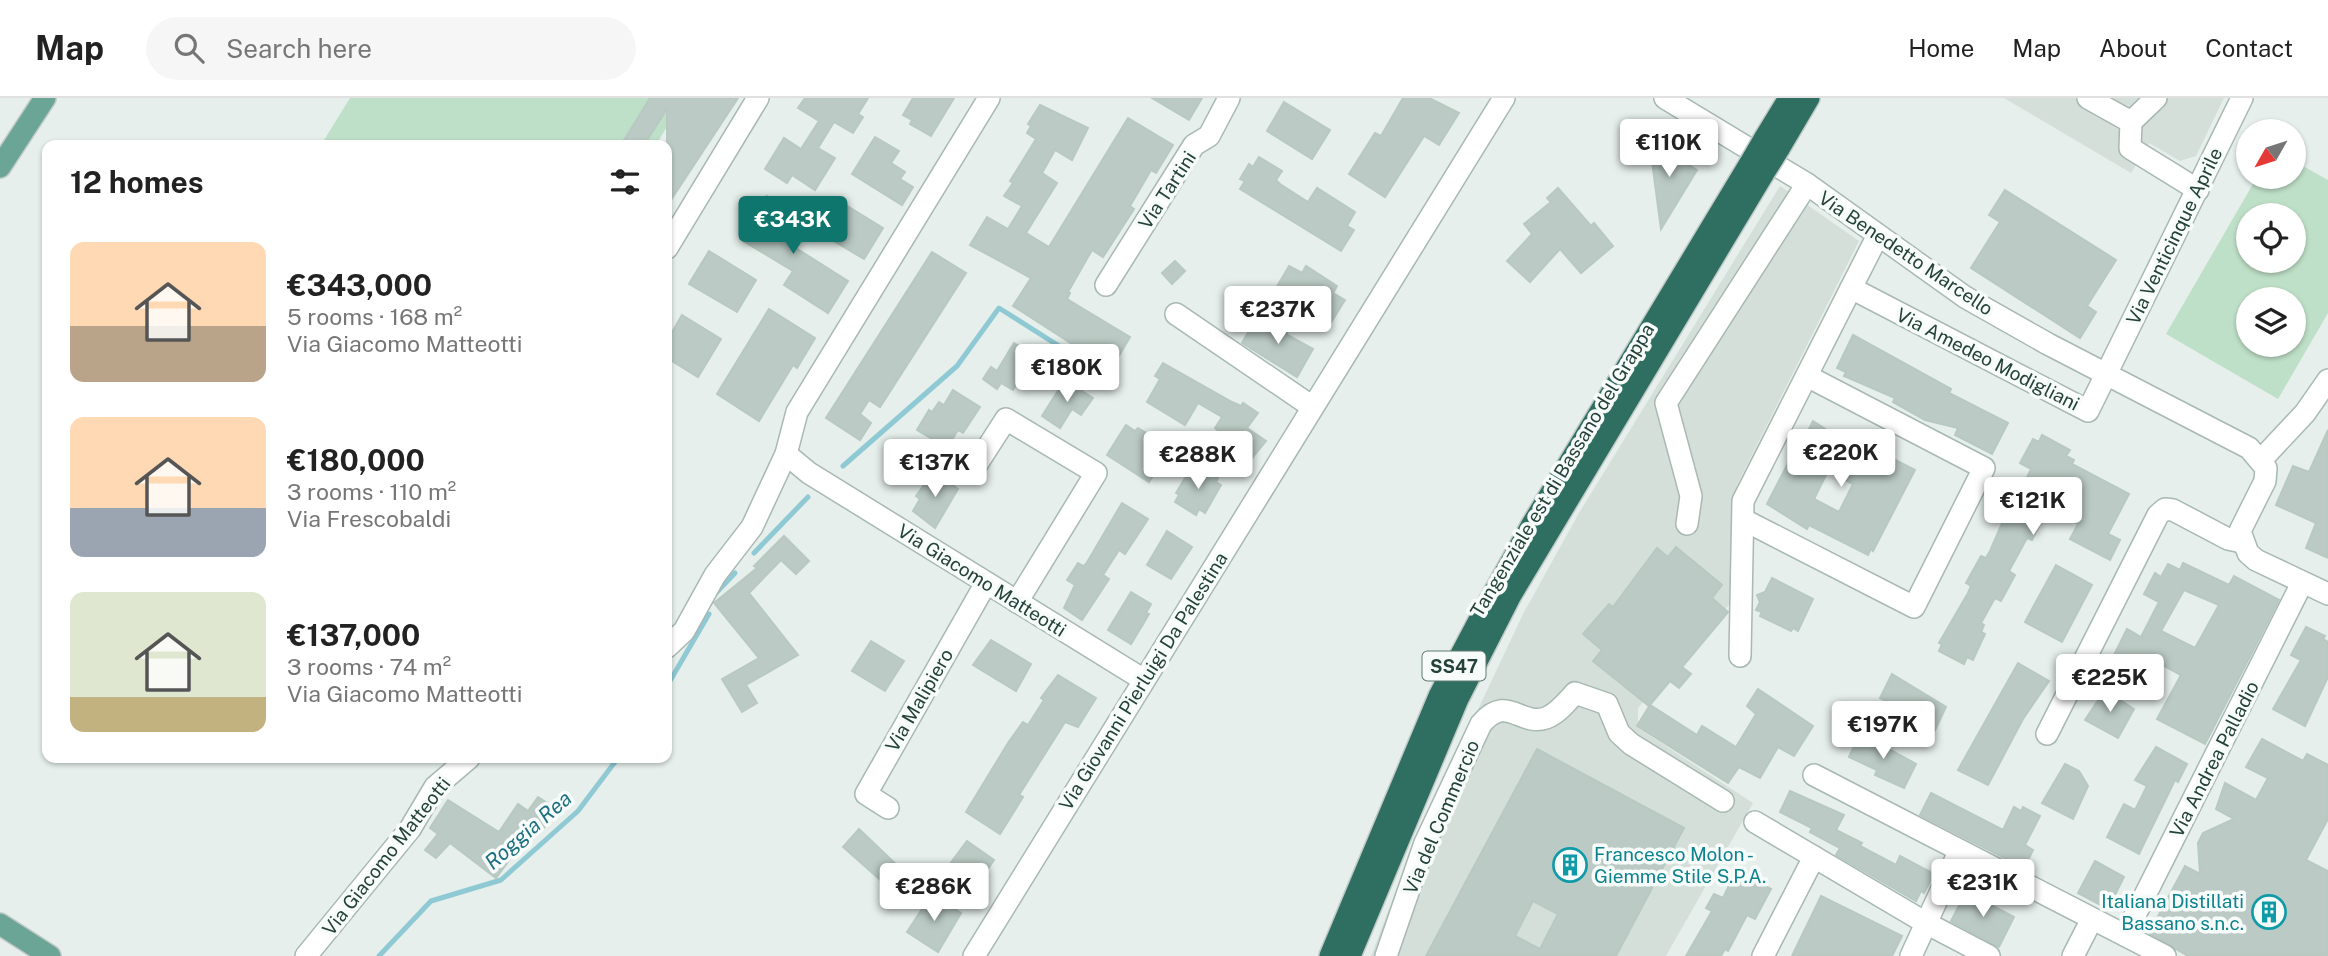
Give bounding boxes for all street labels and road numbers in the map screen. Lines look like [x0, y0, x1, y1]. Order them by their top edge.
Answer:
street label: Via Venticinque Aprile [2122, 144, 2226, 328]
street label: Via Tartini [1134, 147, 1200, 233]
street label: Via Benedetto Marcello [1815, 186, 1997, 320]
street label: Via Amedeo Modigliani [1893, 303, 2083, 415]
street label: Tangenziale est di Bassano del Grappa [1466, 320, 1658, 620]
street label: Via Giacomo Matteotti [894, 519, 1070, 641]
street label: Via Giovanni Pierluigi Da Palestina [1054, 548, 1232, 814]
street label: Via Malipiero [881, 645, 957, 755]
road number: SS47 [1422, 652, 1486, 680]
street label: Via Andrea Palladio [2165, 677, 2263, 841]
street label: Via del Commercio [1399, 737, 1483, 897]
street label: Via Giacomo Matteotti [317, 773, 455, 939]

